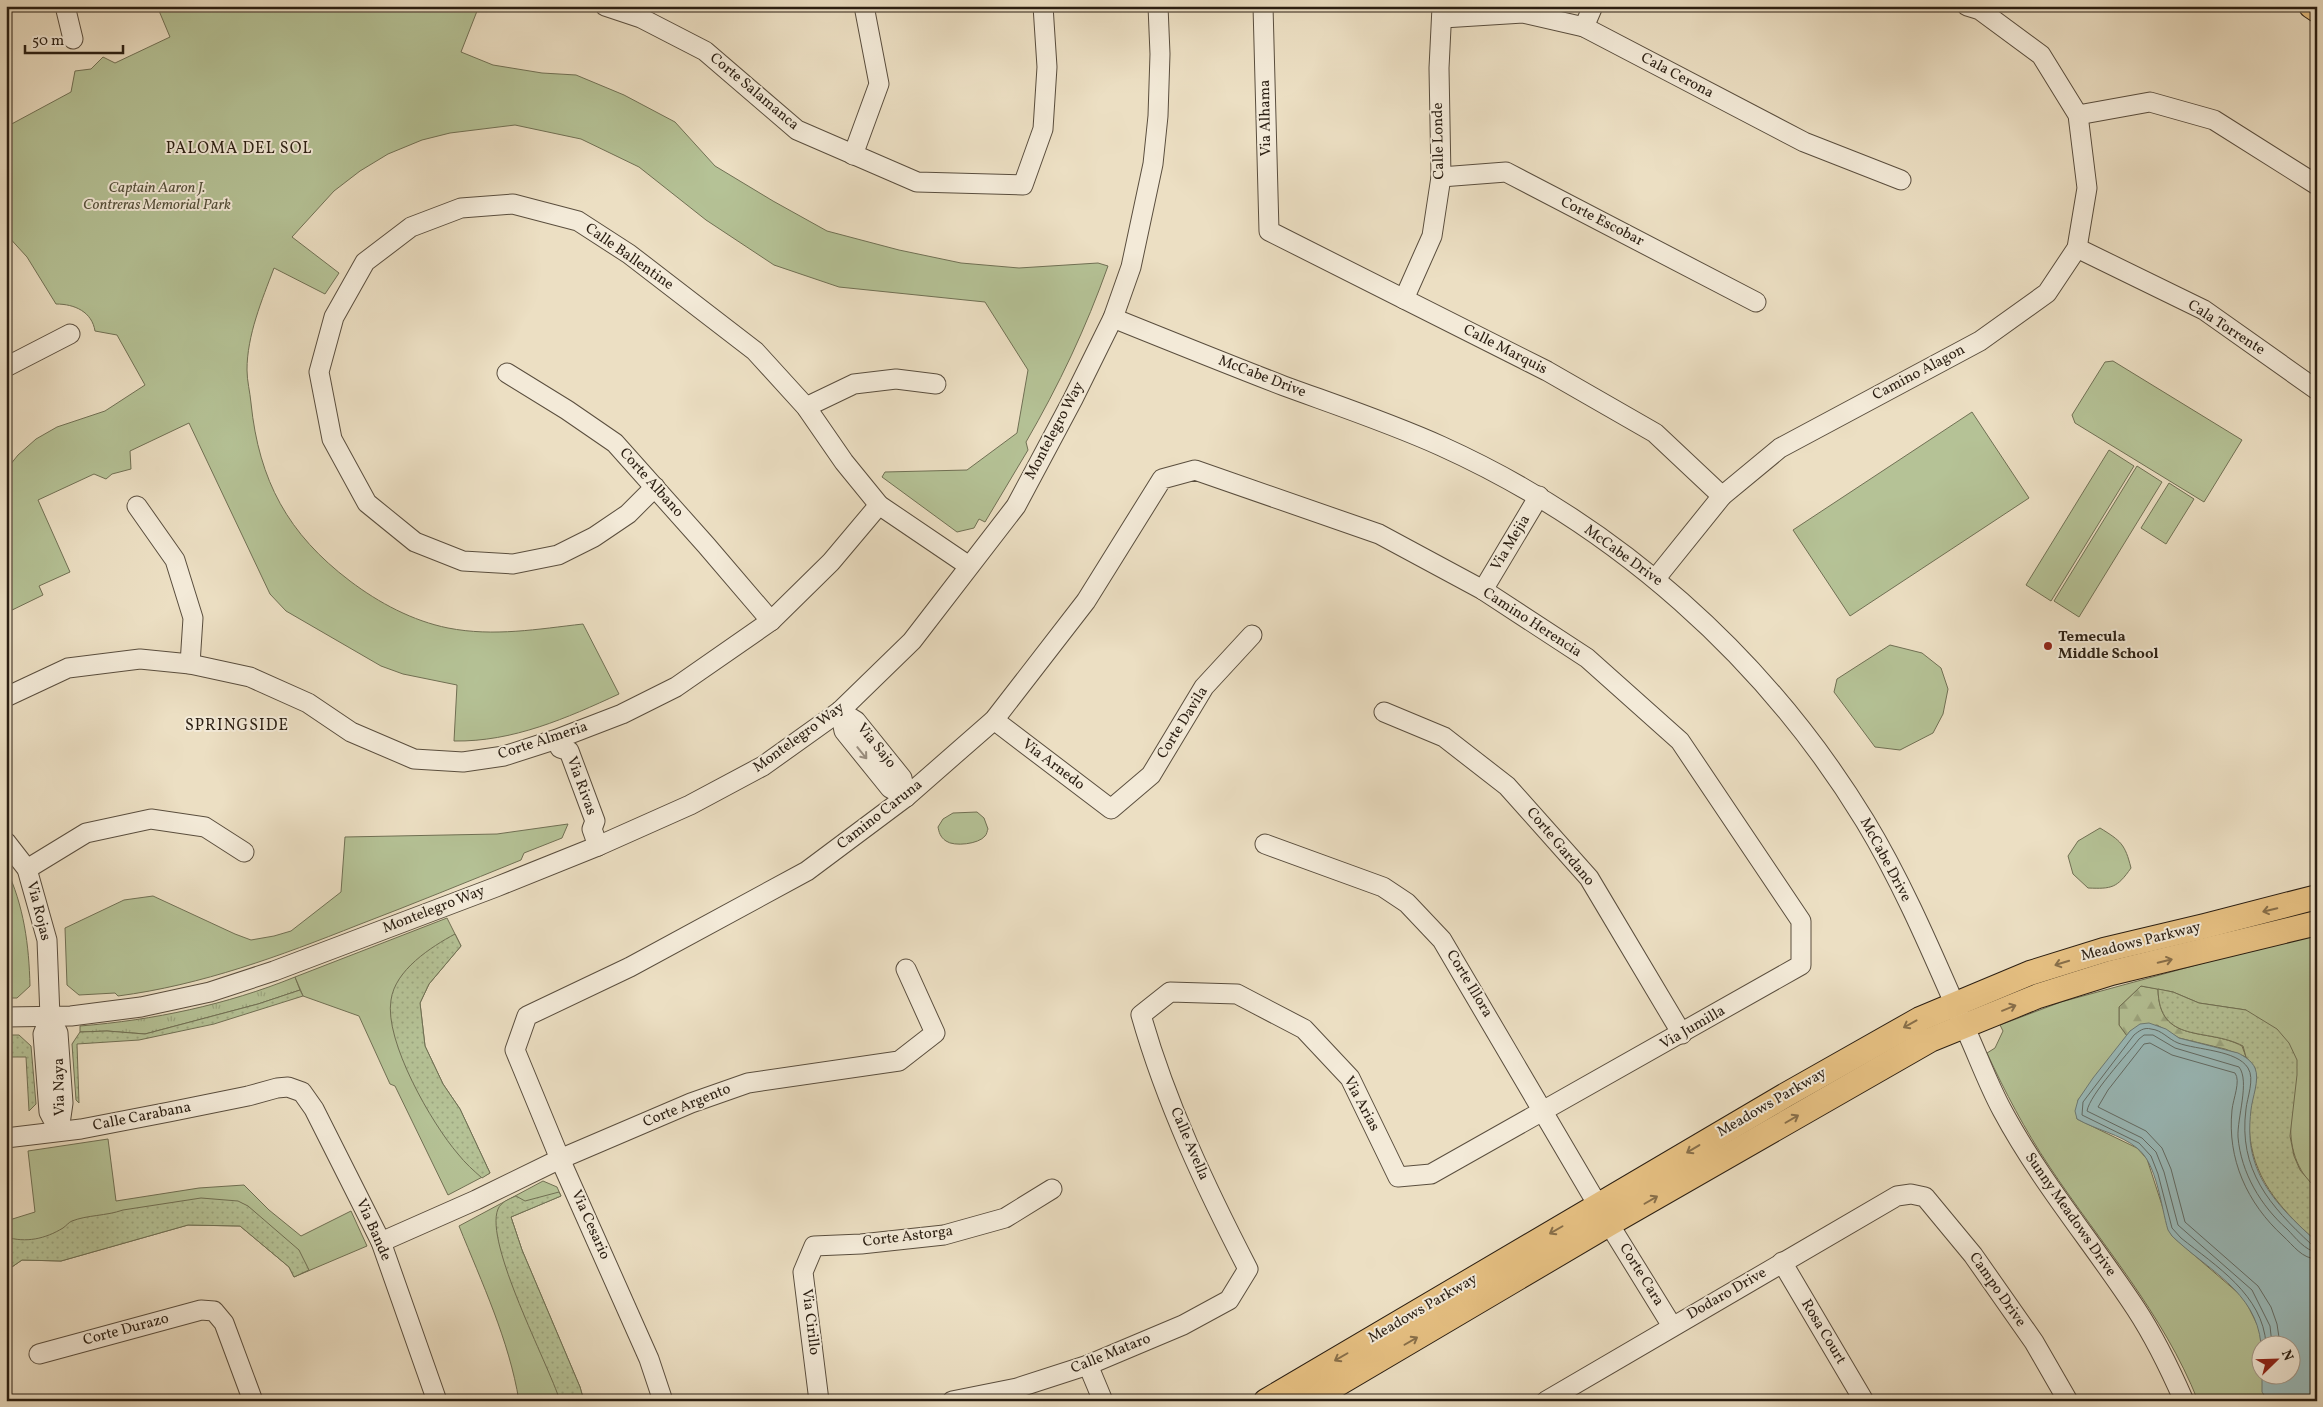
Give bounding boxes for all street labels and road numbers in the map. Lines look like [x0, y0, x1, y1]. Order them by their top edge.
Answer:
street label: Corte Salamanca [705, 48, 803, 136]
street label: Cala Cerona [1637, 48, 1717, 104]
street label: Via Alhama [1255, 79, 1277, 157]
street label: Calle Londe [1428, 102, 1450, 180]
street label: Corte Escobar [1557, 192, 1647, 252]
street label: Calle Ballentine [580, 219, 678, 295]
street label: Cala Torrente [2183, 295, 2269, 361]
street label: Calle Marquis [1459, 320, 1551, 380]
street label: Camino Alagon [1869, 340, 1969, 406]
street label: McCabe Drive [1215, 351, 1309, 403]
street label: Montelegro Way [1020, 378, 1090, 484]
street label: Corte Albano [614, 444, 688, 522]
street label: Via Mejia [1486, 511, 1536, 575]
street label: McCabe Drive [1579, 520, 1667, 592]
street label: Camino Herencia [1478, 583, 1586, 663]
street label: Corte Davila [1152, 683, 1214, 763]
street label: Montelegro Way [749, 698, 849, 778]
street label: Corte Almeria [496, 717, 590, 765]
street label: Via Sajo [851, 719, 901, 773]
street label: Via Arnedo [1017, 734, 1089, 796]
street label: Via Rivas [561, 754, 601, 818]
street label: Camino Caruna [833, 775, 927, 855]
street label: Corte Gardano [1521, 803, 1599, 891]
street label: McCabe Drive [1854, 814, 1916, 906]
street label: Via Rojas [20, 879, 56, 943]
street label: Montelegro Way [380, 881, 488, 939]
street label: Meadows Parkway [2079, 917, 2203, 967]
street label: Corte Illora [1441, 946, 1497, 1022]
street label: Via Jumilla [1657, 1001, 1729, 1055]
street label: Via Naya [49, 1058, 71, 1116]
street label: Meadows Parkway [1714, 1063, 1830, 1143]
street label: Via Arias [1338, 1073, 1384, 1135]
street label: Corte Argento [640, 1079, 734, 1133]
street label: Calle Carabana [91, 1097, 193, 1137]
street label: Calle Avella [1164, 1104, 1214, 1184]
street label: Sunny Meadows Drive [2019, 1149, 2121, 1281]
street label: Via Cesario [565, 1187, 615, 1263]
street label: Via Bande [350, 1196, 396, 1264]
street label: Corte Astorga [862, 1221, 954, 1253]
street label: Corte Cara [1613, 1240, 1669, 1310]
street label: Campo Drive [1964, 1248, 2030, 1332]
street label: Dodaro Drive [1683, 1263, 1771, 1325]
street label: Meadows Parkway [1365, 1269, 1481, 1349]
street label: Via Cirillo [796, 1288, 824, 1356]
street label: Rosa Court [1795, 1295, 1851, 1369]
street label: Corte Durazo [81, 1308, 171, 1352]
street label: Calle Mataro [1068, 1328, 1154, 1380]

